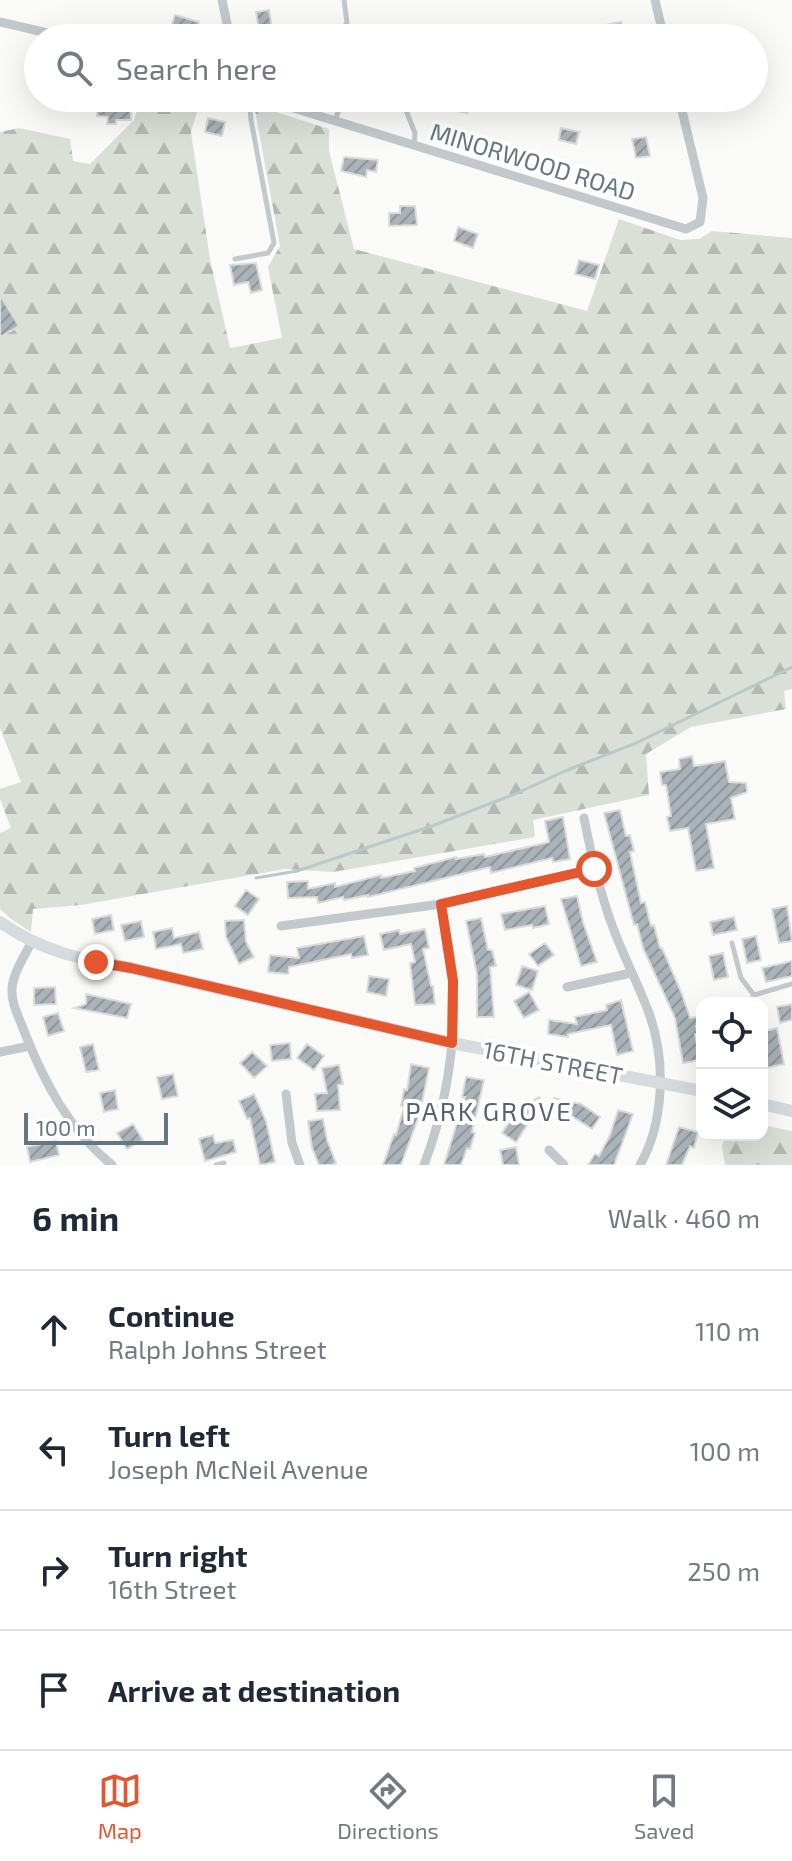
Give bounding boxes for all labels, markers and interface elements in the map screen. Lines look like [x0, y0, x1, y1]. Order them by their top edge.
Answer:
search box [24, 24, 768, 112]
icon: search [52, 46, 96, 90]
text: Search here [116, 50, 277, 86]
street label: MINORWOOD ROAD [427, 116, 639, 206]
route start [576, 851, 612, 887]
route end [78, 944, 114, 980]
map controls [696, 997, 768, 1141]
button: locate [696, 997, 768, 1069]
street label: 16TH STREET [481, 1034, 625, 1090]
button: layers [696, 1069, 768, 1141]
district label: PARK GROVE [405, 1095, 573, 1126]
scale bar [24, 1109, 168, 1145]
text: 100 m [36, 1114, 95, 1140]
text: 6 min [32, 1197, 119, 1238]
text: Walk · 460 m [608, 1202, 760, 1233]
text: Continue [108, 1297, 235, 1333]
icon: ahead [32, 1308, 76, 1352]
text: 110 m [695, 1315, 760, 1346]
text: Ralph Johns Street [108, 1333, 327, 1364]
text: Turn left [108, 1417, 230, 1453]
icon: left [32, 1428, 76, 1472]
text: 100 m [690, 1435, 760, 1466]
text: Joseph McNeil Avenue [108, 1453, 368, 1484]
text: Turn right [108, 1537, 248, 1573]
icon: right [32, 1548, 76, 1592]
text: 250 m [687, 1555, 760, 1586]
text: 16th Street [108, 1573, 236, 1604]
icon: arrive [32, 1668, 76, 1712]
text: Arrive at destination [108, 1672, 400, 1708]
tab: Map [98, 1769, 142, 1843]
tab: Directions [337, 1769, 439, 1843]
tab: Saved [634, 1769, 694, 1843]

